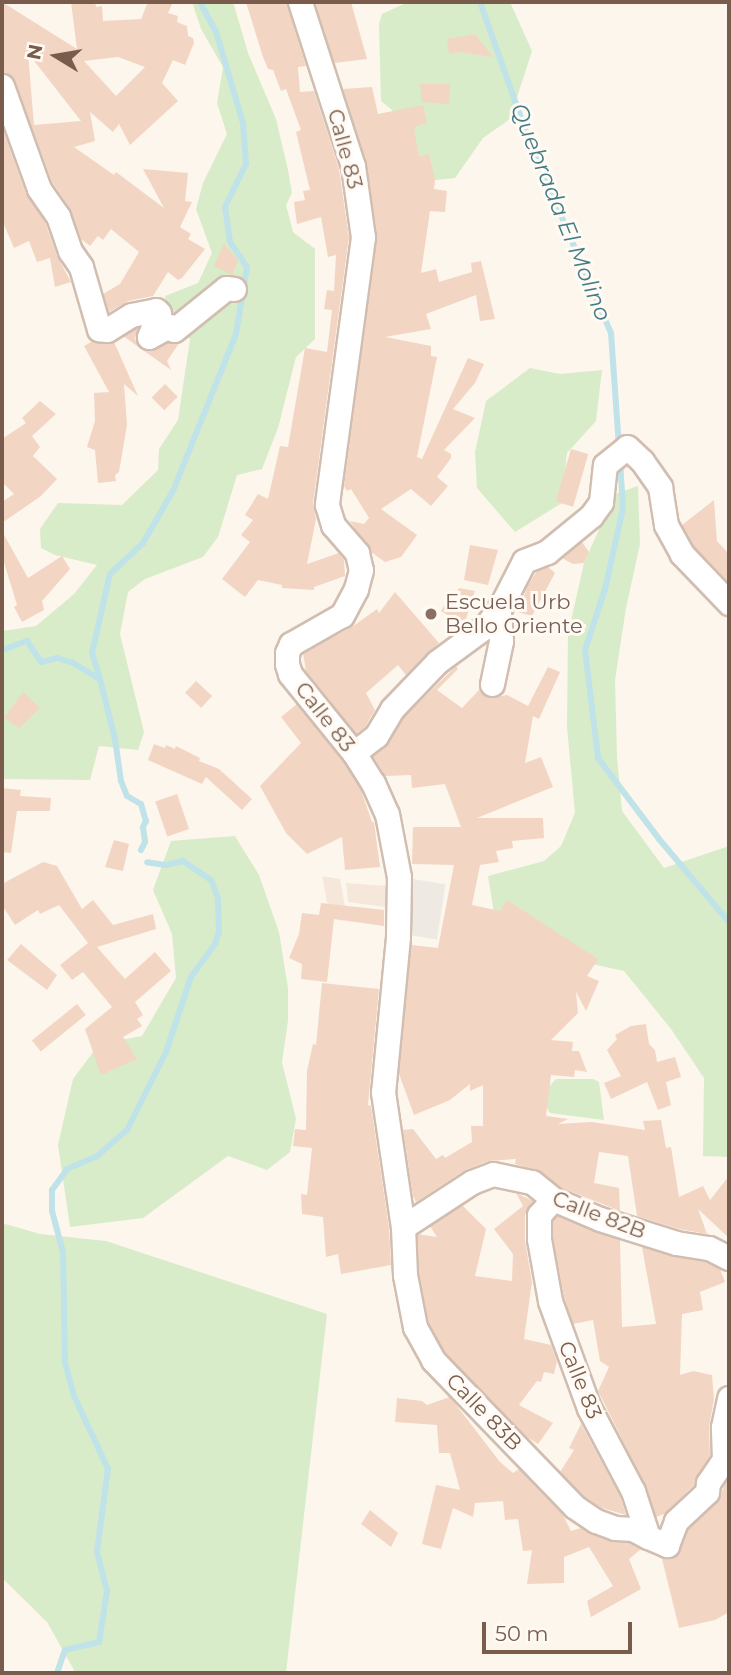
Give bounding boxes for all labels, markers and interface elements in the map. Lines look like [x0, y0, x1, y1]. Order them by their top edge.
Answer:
north arrow [21, 21, 91, 91]
text: N [22, 42, 48, 62]
water label: Quebrada El Molino [505, 99, 617, 325]
street label: Calle 83 [322, 106, 368, 192]
place label: Escuela Urb Bello Oriente [445, 589, 583, 639]
marker: Escuela Urb Bello Oriente [423, 606, 439, 622]
street label: Calle 83 [290, 677, 360, 757]
street label: Calle 82B [549, 1186, 649, 1244]
street label: Calle 83 [553, 1337, 607, 1423]
street label: Calle 83B [441, 1368, 527, 1456]
scale bar [486, 1608, 636, 1652]
text: 50 m [495, 1621, 549, 1646]

